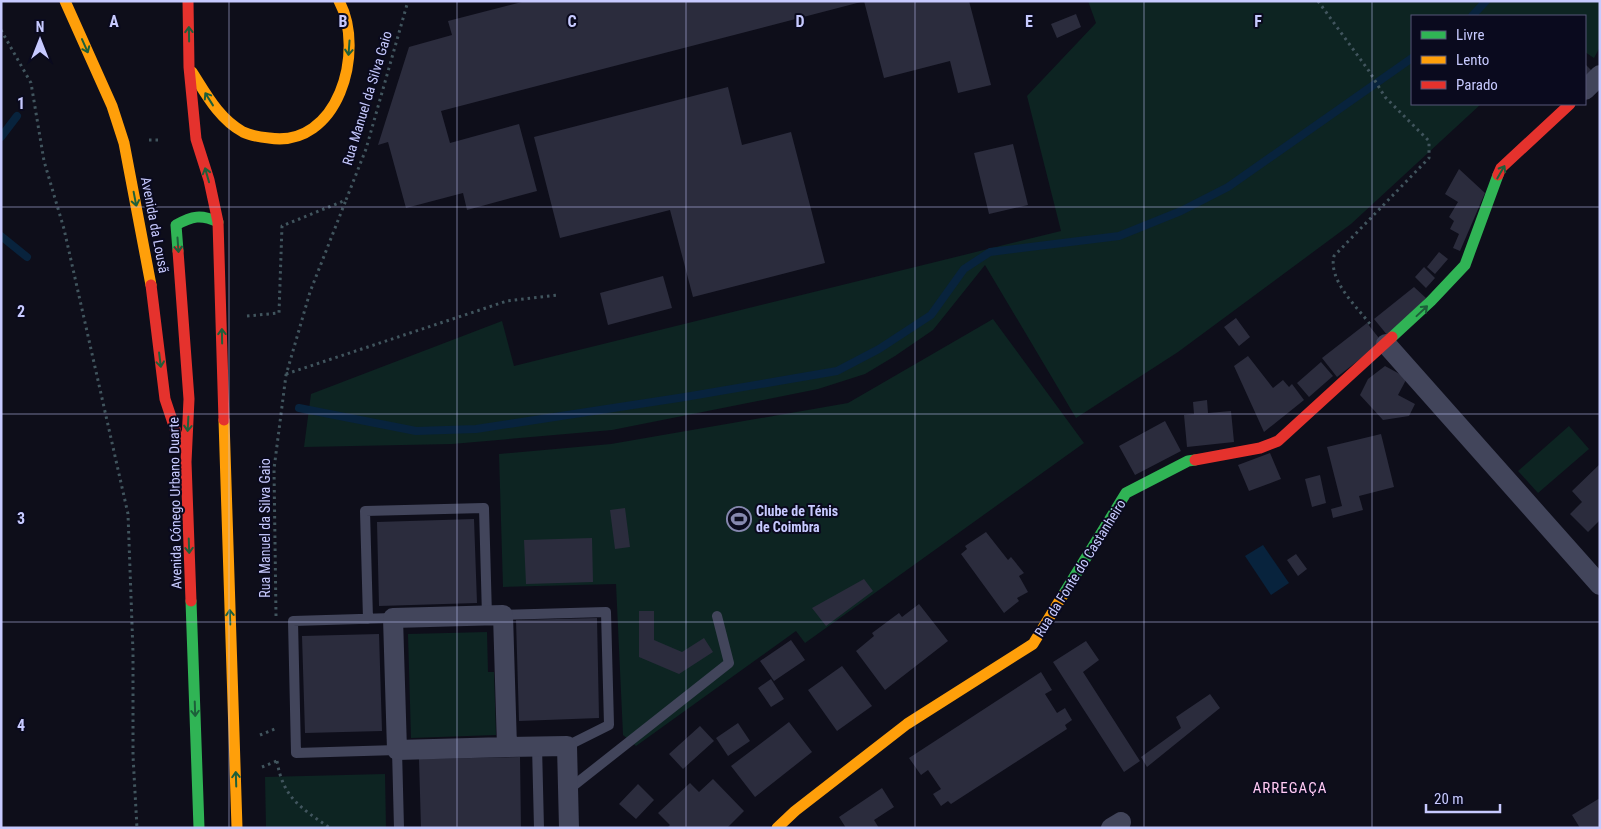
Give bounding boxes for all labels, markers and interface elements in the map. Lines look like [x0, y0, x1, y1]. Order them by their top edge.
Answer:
text: A [109, 12, 119, 31]
text: B [339, 12, 348, 31]
text: C [567, 12, 577, 31]
text: D [795, 12, 805, 31]
text: E [1025, 12, 1033, 31]
text: F [1254, 12, 1262, 31]
north arrow [15, 15, 65, 65]
legend [1411, 15, 1586, 105]
text: N [36, 19, 44, 35]
one-way arrow [184, 26, 194, 42]
text: Livre [1456, 26, 1484, 44]
street label: Rua Manuel da Silva Gaio [339, 29, 395, 167]
one-way arrow [80, 38, 90, 53]
one-way arrow [345, 40, 354, 56]
text: Lento [1456, 51, 1489, 69]
text: Parado [1456, 76, 1498, 94]
one-way arrow [204, 93, 214, 107]
text: 1 [17, 94, 25, 113]
one-way arrow [1496, 166, 1506, 180]
one-way arrow [202, 167, 211, 183]
street label: Avenida da Lousã [138, 176, 172, 274]
one-way arrow [130, 191, 140, 207]
one-way arrow [173, 236, 182, 252]
text: 2 [17, 302, 25, 321]
one-way arrow [1415, 305, 1428, 317]
one-way arrow [217, 329, 227, 345]
one-way arrow [155, 351, 165, 367]
street label: Avenida Cónego Urbano Duarte [165, 416, 185, 589]
one-way arrow [183, 416, 193, 432]
street label: Rua Manuel da Silva Gaio [257, 458, 273, 598]
street label: Rua da Fonte do Castanheiro [1031, 496, 1129, 640]
place label: Clube de Ténis de Coimbra [756, 503, 838, 535]
sports icon: Clube de Ténis de Coimbra [726, 506, 752, 532]
text: 3 [17, 509, 25, 528]
one-way arrow [185, 538, 194, 554]
one-way arrow [225, 609, 235, 625]
one-way arrow [190, 700, 199, 716]
text: 4 [17, 716, 25, 735]
one-way arrow [231, 771, 240, 787]
district label: ARREGAÇA [1253, 779, 1327, 797]
scale bar [1426, 782, 1500, 814]
text: 20 m [1434, 790, 1464, 808]

